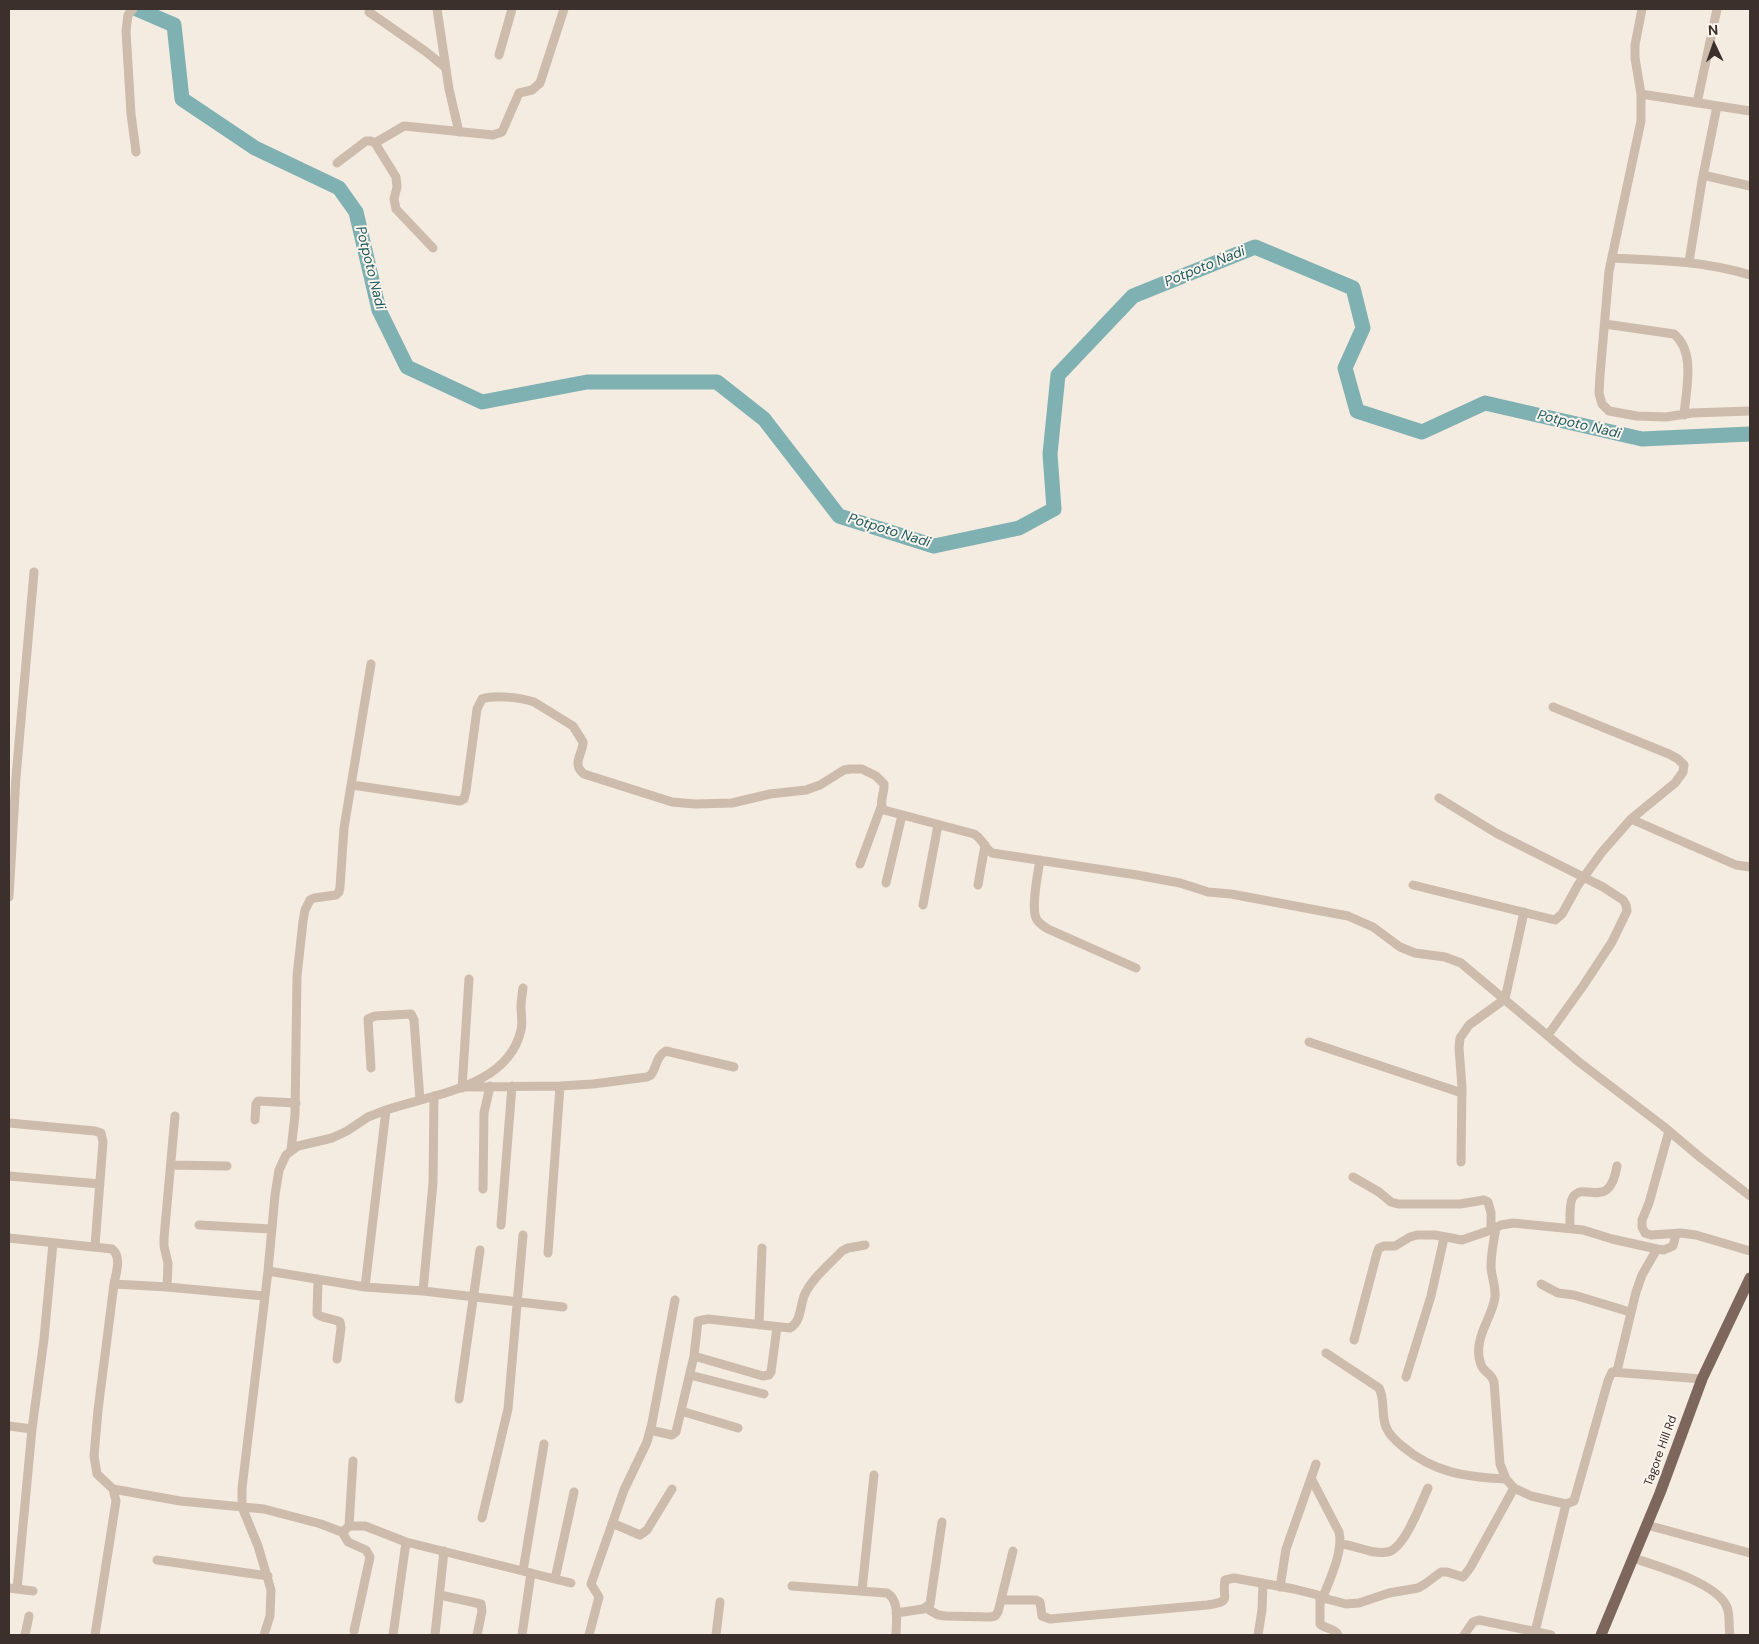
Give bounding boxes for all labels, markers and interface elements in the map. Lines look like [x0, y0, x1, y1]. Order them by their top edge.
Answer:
north arrow [1689, 20, 1739, 70]
text: N [1708, 21, 1719, 39]
water label: Potpoto Nadi [352, 225, 388, 311]
water label: Potpoto Nadi [1162, 243, 1248, 291]
water label: Potpoto Nadi [1536, 407, 1622, 443]
water label: Potpoto Nadi [846, 511, 932, 551]
street label: Tagore Hill Rd [1642, 1414, 1680, 1488]

